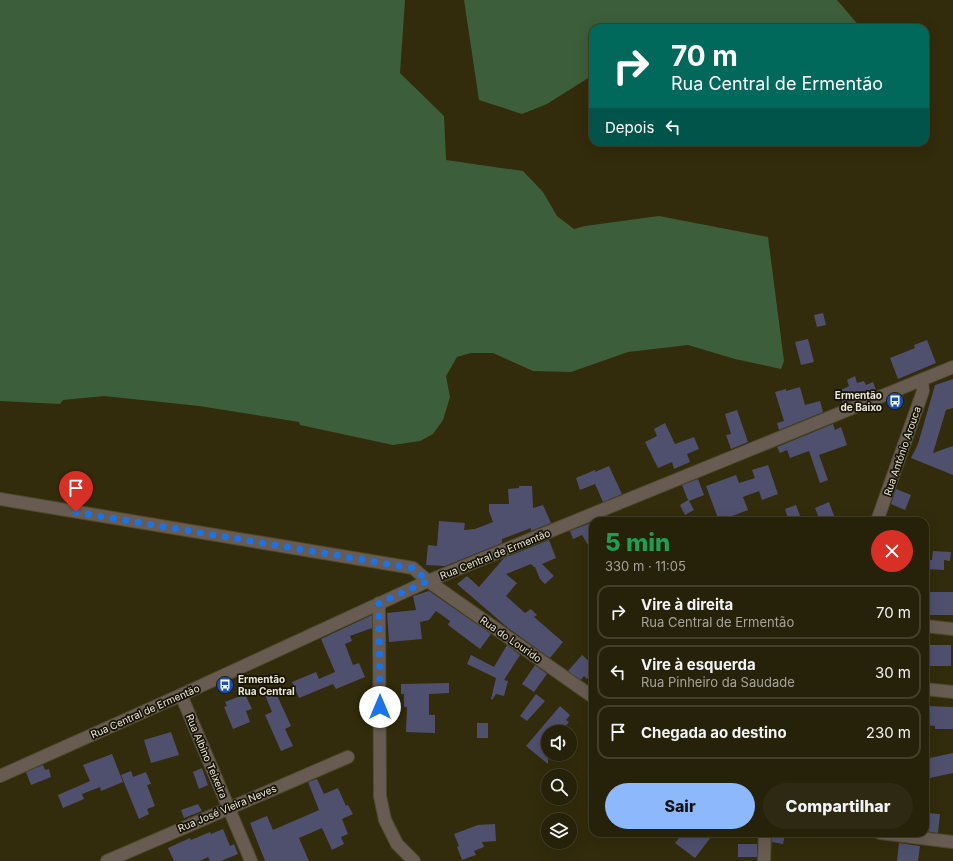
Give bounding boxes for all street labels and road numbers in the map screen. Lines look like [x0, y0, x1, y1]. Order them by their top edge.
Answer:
street label: Rua António Arouca [881, 405, 923, 497]
street label: Rua Central de Ermentão [438, 526, 552, 582]
street label: Rua do Lourido [478, 614, 544, 664]
street label: Rua Central de Ermentão [89, 682, 201, 740]
street label: Rua Albino Teixeira [184, 712, 230, 800]
street label: Rua José Vieira Neves [176, 782, 278, 834]

